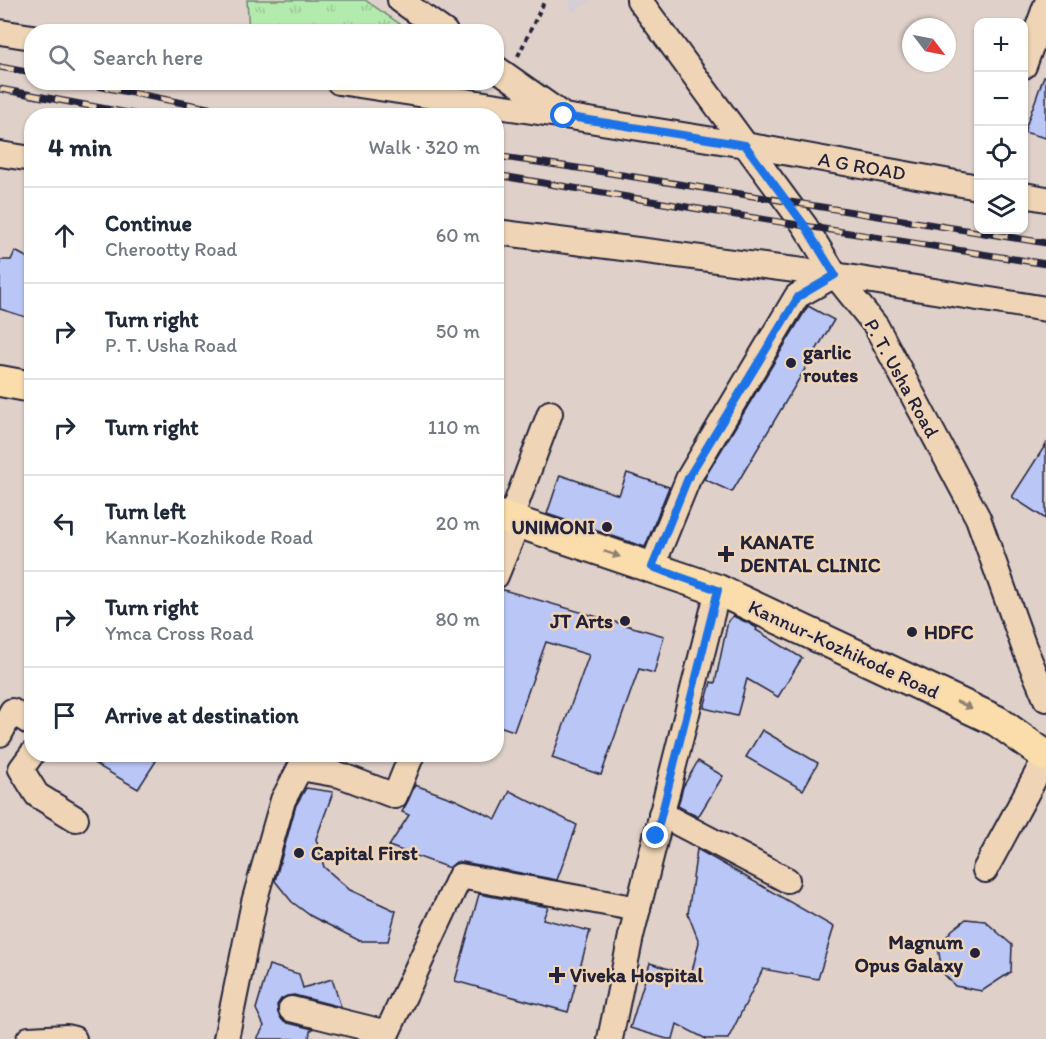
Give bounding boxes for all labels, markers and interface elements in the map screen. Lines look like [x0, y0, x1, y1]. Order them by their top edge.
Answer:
north arrow [902, 18, 956, 72]
map controls [974, 18, 1028, 234]
button: + [974, 18, 1028, 72]
search box [24, 24, 504, 90]
icon: search [45, 41, 78, 74]
text: Search here [93, 44, 203, 71]
button: − [974, 72, 1028, 126]
route start [550, 102, 576, 128]
button: locate [974, 126, 1028, 180]
text: 4 min [48, 131, 112, 163]
text: Walk · 320 m [368, 135, 480, 159]
street label: A G ROAD [816, 147, 908, 185]
button: layers [974, 180, 1028, 234]
text: Continue [105, 210, 192, 237]
icon: ahead [48, 219, 81, 252]
text: 60 m [436, 223, 480, 247]
text: Cherootty Road [105, 237, 237, 261]
text: Turn right [105, 306, 199, 333]
street label: P. T. Usha Road [859, 314, 945, 442]
icon: right [48, 315, 81, 348]
text: 50 m [436, 319, 480, 343]
text: P. T. Usha Road [105, 333, 237, 357]
place label: garlic routes [803, 340, 858, 387]
marker: garlic routes [784, 356, 798, 370]
icon: right [48, 411, 81, 444]
text: Turn right [105, 414, 199, 441]
text: 110 m [428, 415, 480, 439]
text: Turn left [105, 498, 186, 525]
icon: left [48, 507, 81, 540]
text: 20 m [436, 511, 480, 535]
place label: UNIMONI [512, 515, 596, 539]
marker: UNIMONI [600, 520, 614, 534]
text: Kannur-Kozhikode Road [105, 525, 313, 549]
place label: KANATE DENTAL CLINIC [740, 530, 881, 577]
marker: KANATE DENTAL CLINIC [717, 545, 735, 563]
one-way arrow [603, 549, 621, 559]
text: Turn right [105, 594, 199, 621]
street label: Kannur-Kozhikode Road [745, 594, 944, 704]
icon: right [48, 603, 81, 636]
text: 80 m [435, 607, 480, 631]
place label: JT Arts [549, 609, 613, 633]
marker: JT Arts [618, 614, 632, 628]
place label: HDFC [924, 620, 974, 644]
text: Ymca Cross Road [105, 621, 254, 645]
marker: HDFC [905, 625, 919, 639]
icon: arrive [48, 699, 81, 732]
one-way arrow [955, 701, 972, 710]
text: Arrive at destination [105, 702, 299, 729]
route end [642, 822, 668, 848]
place label: Capital First [311, 841, 418, 866]
marker: Capital First [292, 846, 306, 860]
place label: Magnum Opus Galaxy [855, 930, 964, 978]
marker: Magnum Opus Galaxy [968, 946, 982, 960]
place label: Viveka Hospital [570, 963, 703, 988]
marker: Viveka Hospital [548, 966, 566, 984]

